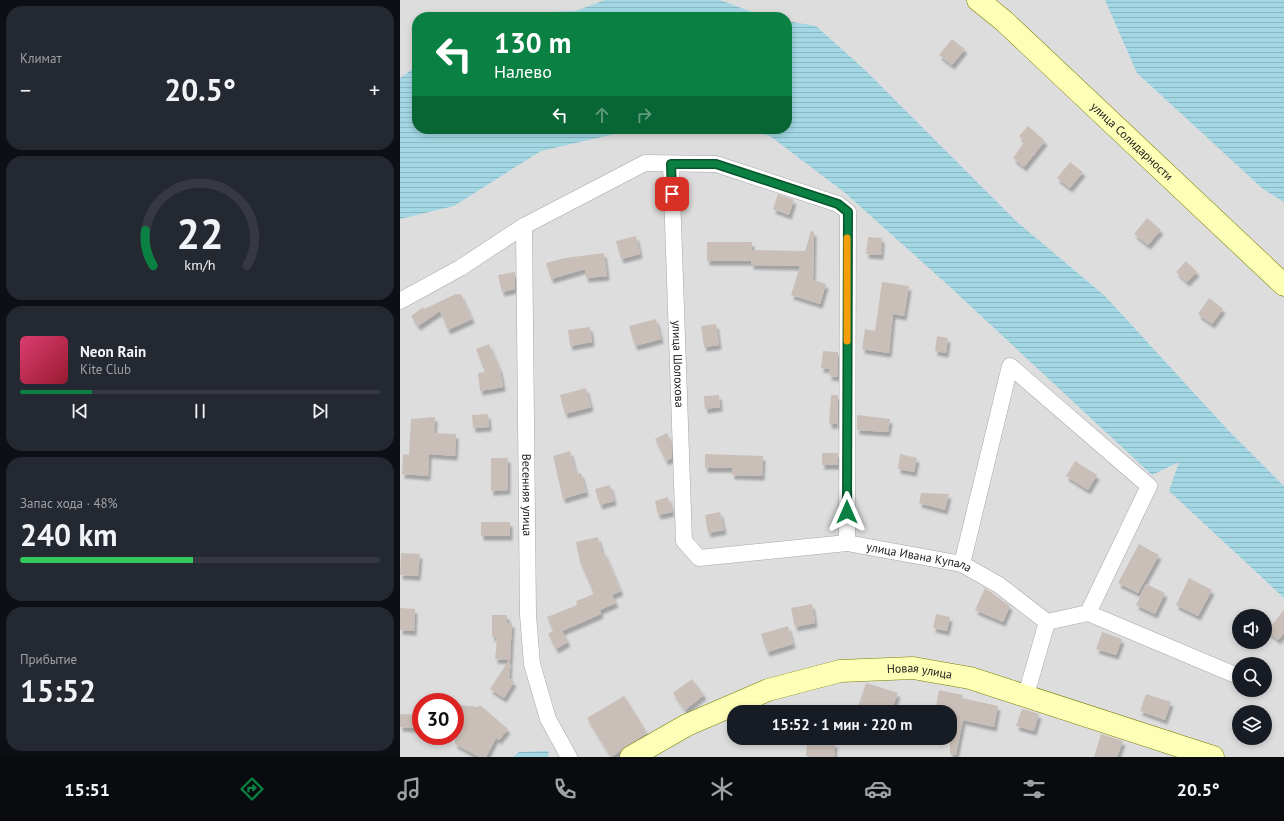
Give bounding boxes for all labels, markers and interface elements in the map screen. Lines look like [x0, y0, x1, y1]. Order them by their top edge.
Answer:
text: 130 m [494, 24, 571, 61]
icon: left [428, 28, 480, 80]
text: Климат [20, 50, 62, 67]
text: Налево [494, 60, 552, 83]
text: 20.5° [164, 70, 236, 109]
text: − [20, 76, 31, 104]
text: + [369, 76, 380, 104]
street label: улица Солидарности [1088, 99, 1176, 183]
icon: left [549, 104, 571, 126]
icon: ahead [591, 104, 613, 126]
icon: right [633, 104, 655, 126]
pin [655, 177, 689, 211]
icon: arrive [661, 183, 683, 205]
text: 22 [176, 207, 224, 260]
text: km/h [184, 255, 216, 274]
street label: улица Шолохова [669, 320, 687, 408]
text: Neon Rain [80, 342, 146, 361]
text: Kite Club [80, 361, 131, 378]
icon: previous [69, 400, 91, 422]
icon: pause [189, 400, 211, 422]
icon: next [309, 400, 331, 422]
street label: Весенняя улица [519, 454, 535, 536]
position arrow [826, 491, 868, 533]
text: Запас хода · 48% [20, 495, 118, 512]
text: 240 km [20, 515, 118, 554]
street label: улица Ивана Купала [865, 539, 975, 575]
map controls [1232, 609, 1272, 745]
button: sound [1232, 609, 1272, 649]
text: Прибытие [20, 651, 77, 668]
button: search [1232, 657, 1272, 697]
street label: Новая улица [886, 660, 954, 682]
text: 15:52 [20, 671, 96, 710]
speed limit sign: 30 [412, 693, 464, 745]
button: layers [1232, 705, 1272, 745]
text: 15:52 · 1 мин · 220 m [772, 715, 912, 734]
icon: directions [238, 775, 266, 803]
icon: music [395, 775, 423, 803]
icon: phone [551, 775, 579, 803]
icon: climate [708, 775, 736, 803]
icon: car [864, 775, 892, 803]
icon: filters [1020, 775, 1048, 803]
text: 15:51 [64, 778, 110, 801]
text: 20.5° [1177, 778, 1220, 801]

